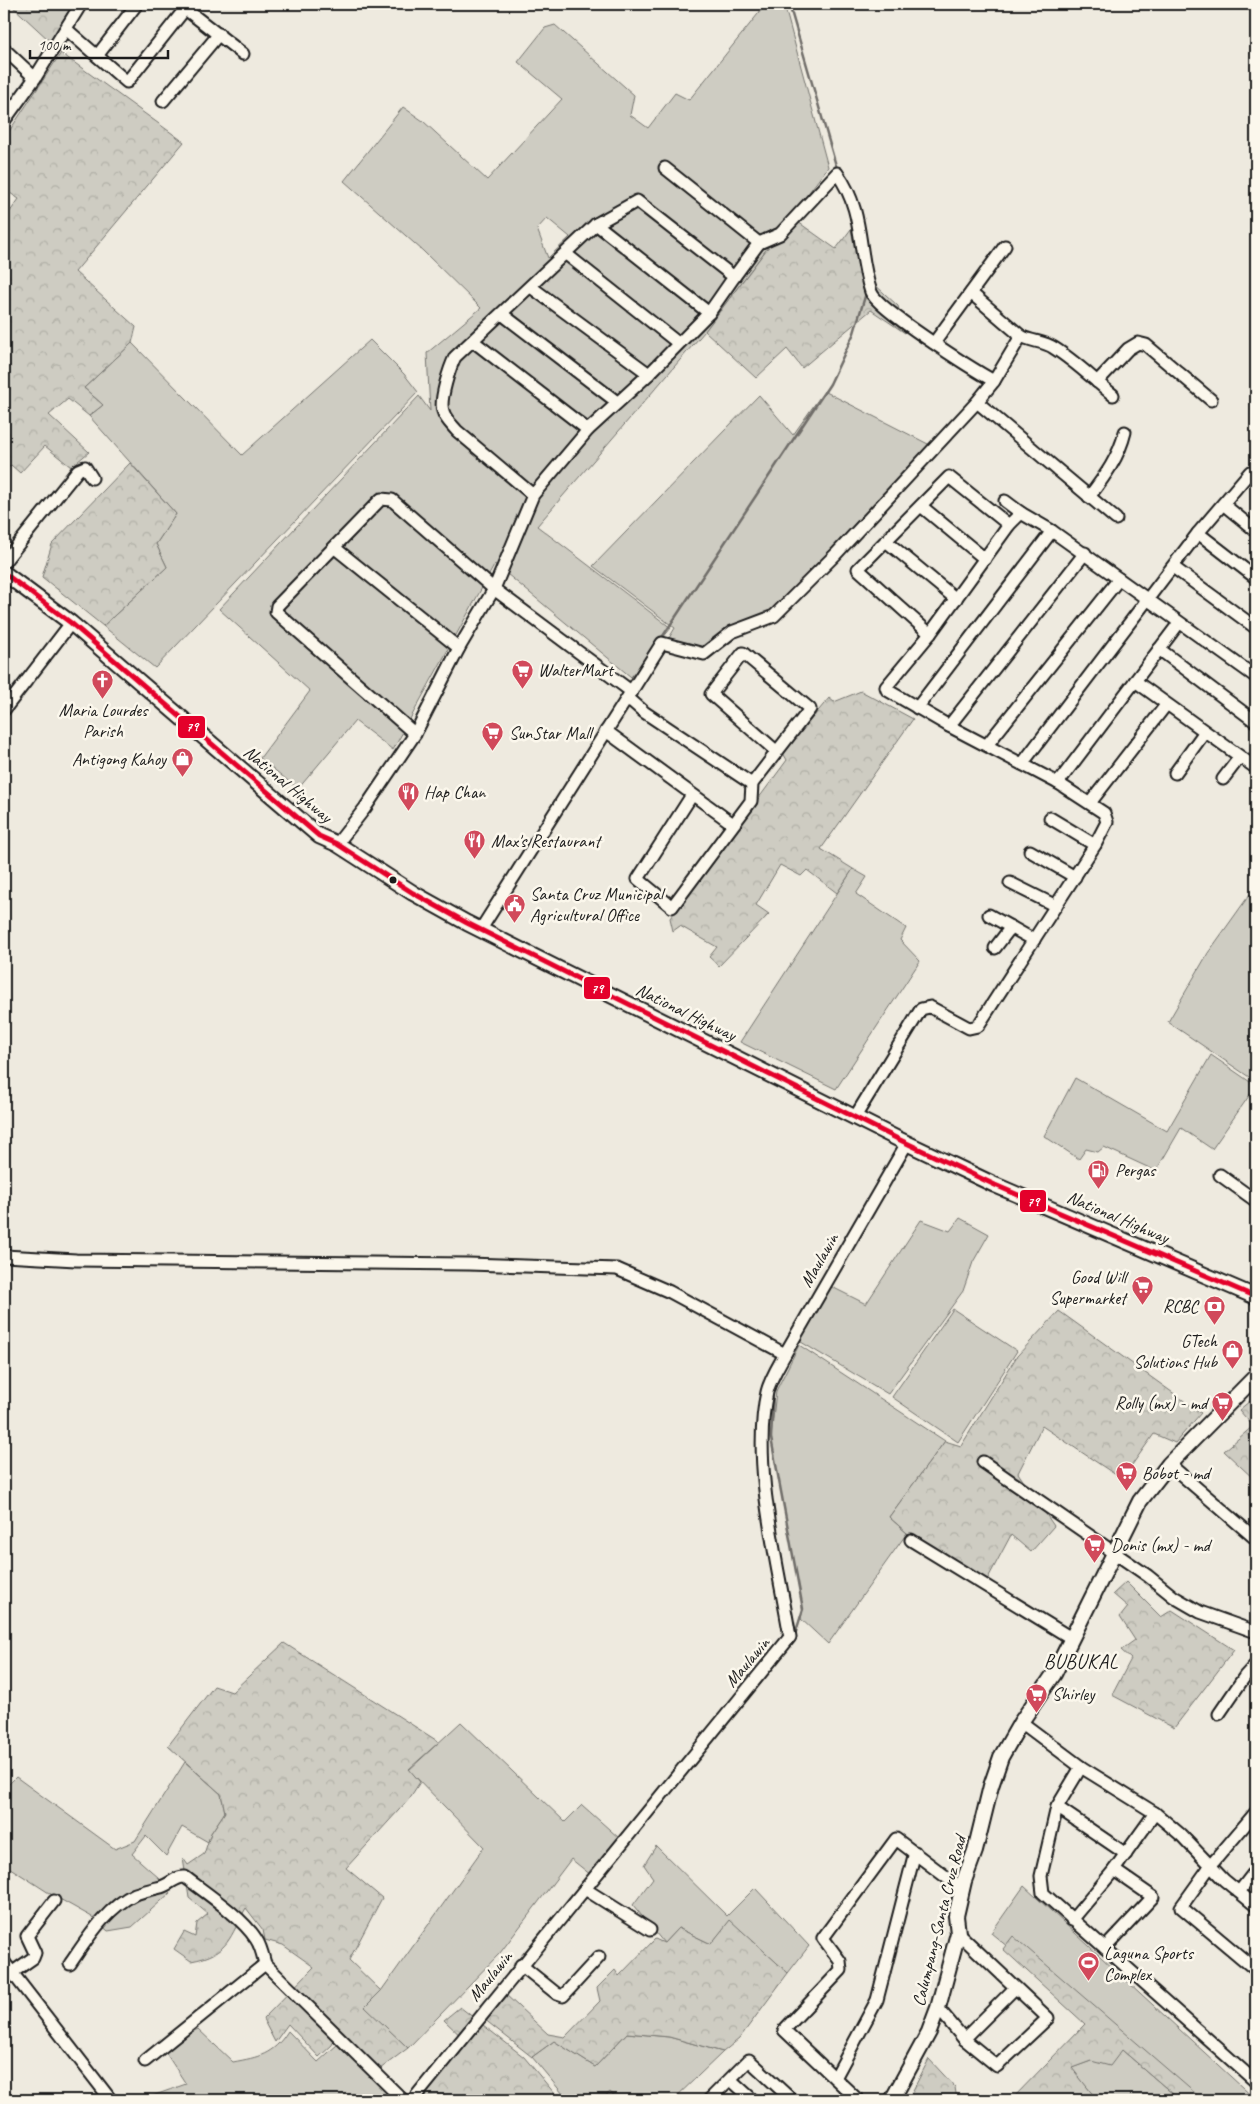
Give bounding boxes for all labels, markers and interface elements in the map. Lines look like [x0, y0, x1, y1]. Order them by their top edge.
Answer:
scale bar [30, 28, 168, 60]
text: 100 m [38, 36, 72, 55]
supermarket icon: WalterMart [510, 658, 534, 689]
place label: WalterMart [538, 659, 615, 681]
church icon: Maria Lourdes Parish [91, 668, 115, 699]
place label: Maria Lourdes Parish [59, 699, 149, 742]
line badge: 79 [177, 715, 206, 739]
text: 79 [186, 718, 200, 735]
supermarket icon: SunStar Mall [481, 721, 505, 752]
place label: SunStar Mall [509, 722, 594, 744]
street label: National Highway [239, 741, 338, 829]
shop icon: Antigong Kahoy [170, 747, 194, 778]
place label: Antigong Kahoy [72, 748, 168, 770]
restaurant icon: Hap Chan [396, 780, 420, 811]
place label: Hap Chan [424, 781, 486, 803]
restaurant icon: Max's Restaurant [463, 829, 487, 860]
place label: Max's Restaurant [491, 830, 603, 852]
unlabelled marker [388, 875, 398, 885]
place label: Santa Cruz Municipal Agricultural Office [530, 883, 666, 926]
public building icon: Santa Cruz Municipal Agricultural Office [502, 892, 526, 923]
line badge: 79 [583, 976, 611, 1000]
street label: National Highway [632, 978, 741, 1047]
text: 79 [591, 980, 605, 997]
fuel station icon: Pergas [1087, 1158, 1111, 1189]
place label: Pergas [1115, 1159, 1157, 1181]
street label: National Highway [1064, 1186, 1174, 1249]
line badge: 79 [1019, 1189, 1047, 1213]
text: 79 [1027, 1193, 1041, 1210]
street label: Maulawin [795, 1228, 844, 1291]
place label: Good Will Supermarket [1050, 1266, 1129, 1309]
supermarket icon: Good Will Supermarket [1130, 1275, 1154, 1306]
bank icon: RCBC [1202, 1294, 1226, 1325]
place label: RCBC [1163, 1295, 1200, 1317]
place label: GTech Solutions Hub [1133, 1330, 1218, 1373]
shop icon: GTech Solutions Hub [1221, 1339, 1245, 1370]
supermarket icon: Rolly (mx) - md [1211, 1391, 1235, 1422]
place label: Rolly (mx) - md [1115, 1392, 1210, 1414]
supermarket icon: Bobot - md [1114, 1461, 1138, 1492]
place label: Bobot - md [1142, 1462, 1213, 1484]
supermarket icon: Donis (mx) - md [1083, 1533, 1107, 1564]
place label: Donis (mx) - md [1111, 1534, 1213, 1556]
street label: Maulawin [720, 1632, 775, 1692]
district label: BUBUKAL [1044, 1649, 1118, 1674]
supermarket icon: Shirley [1024, 1682, 1048, 1713]
place label: Shirley [1052, 1683, 1096, 1705]
street label: Calumpang-Santa Cruz Road [907, 1831, 972, 2009]
place label: Laguna Sports Complex [1104, 1942, 1195, 1985]
street label: Maulawin [463, 1946, 518, 2006]
sports icon: Laguna Sports Complex [1076, 1951, 1100, 1982]

